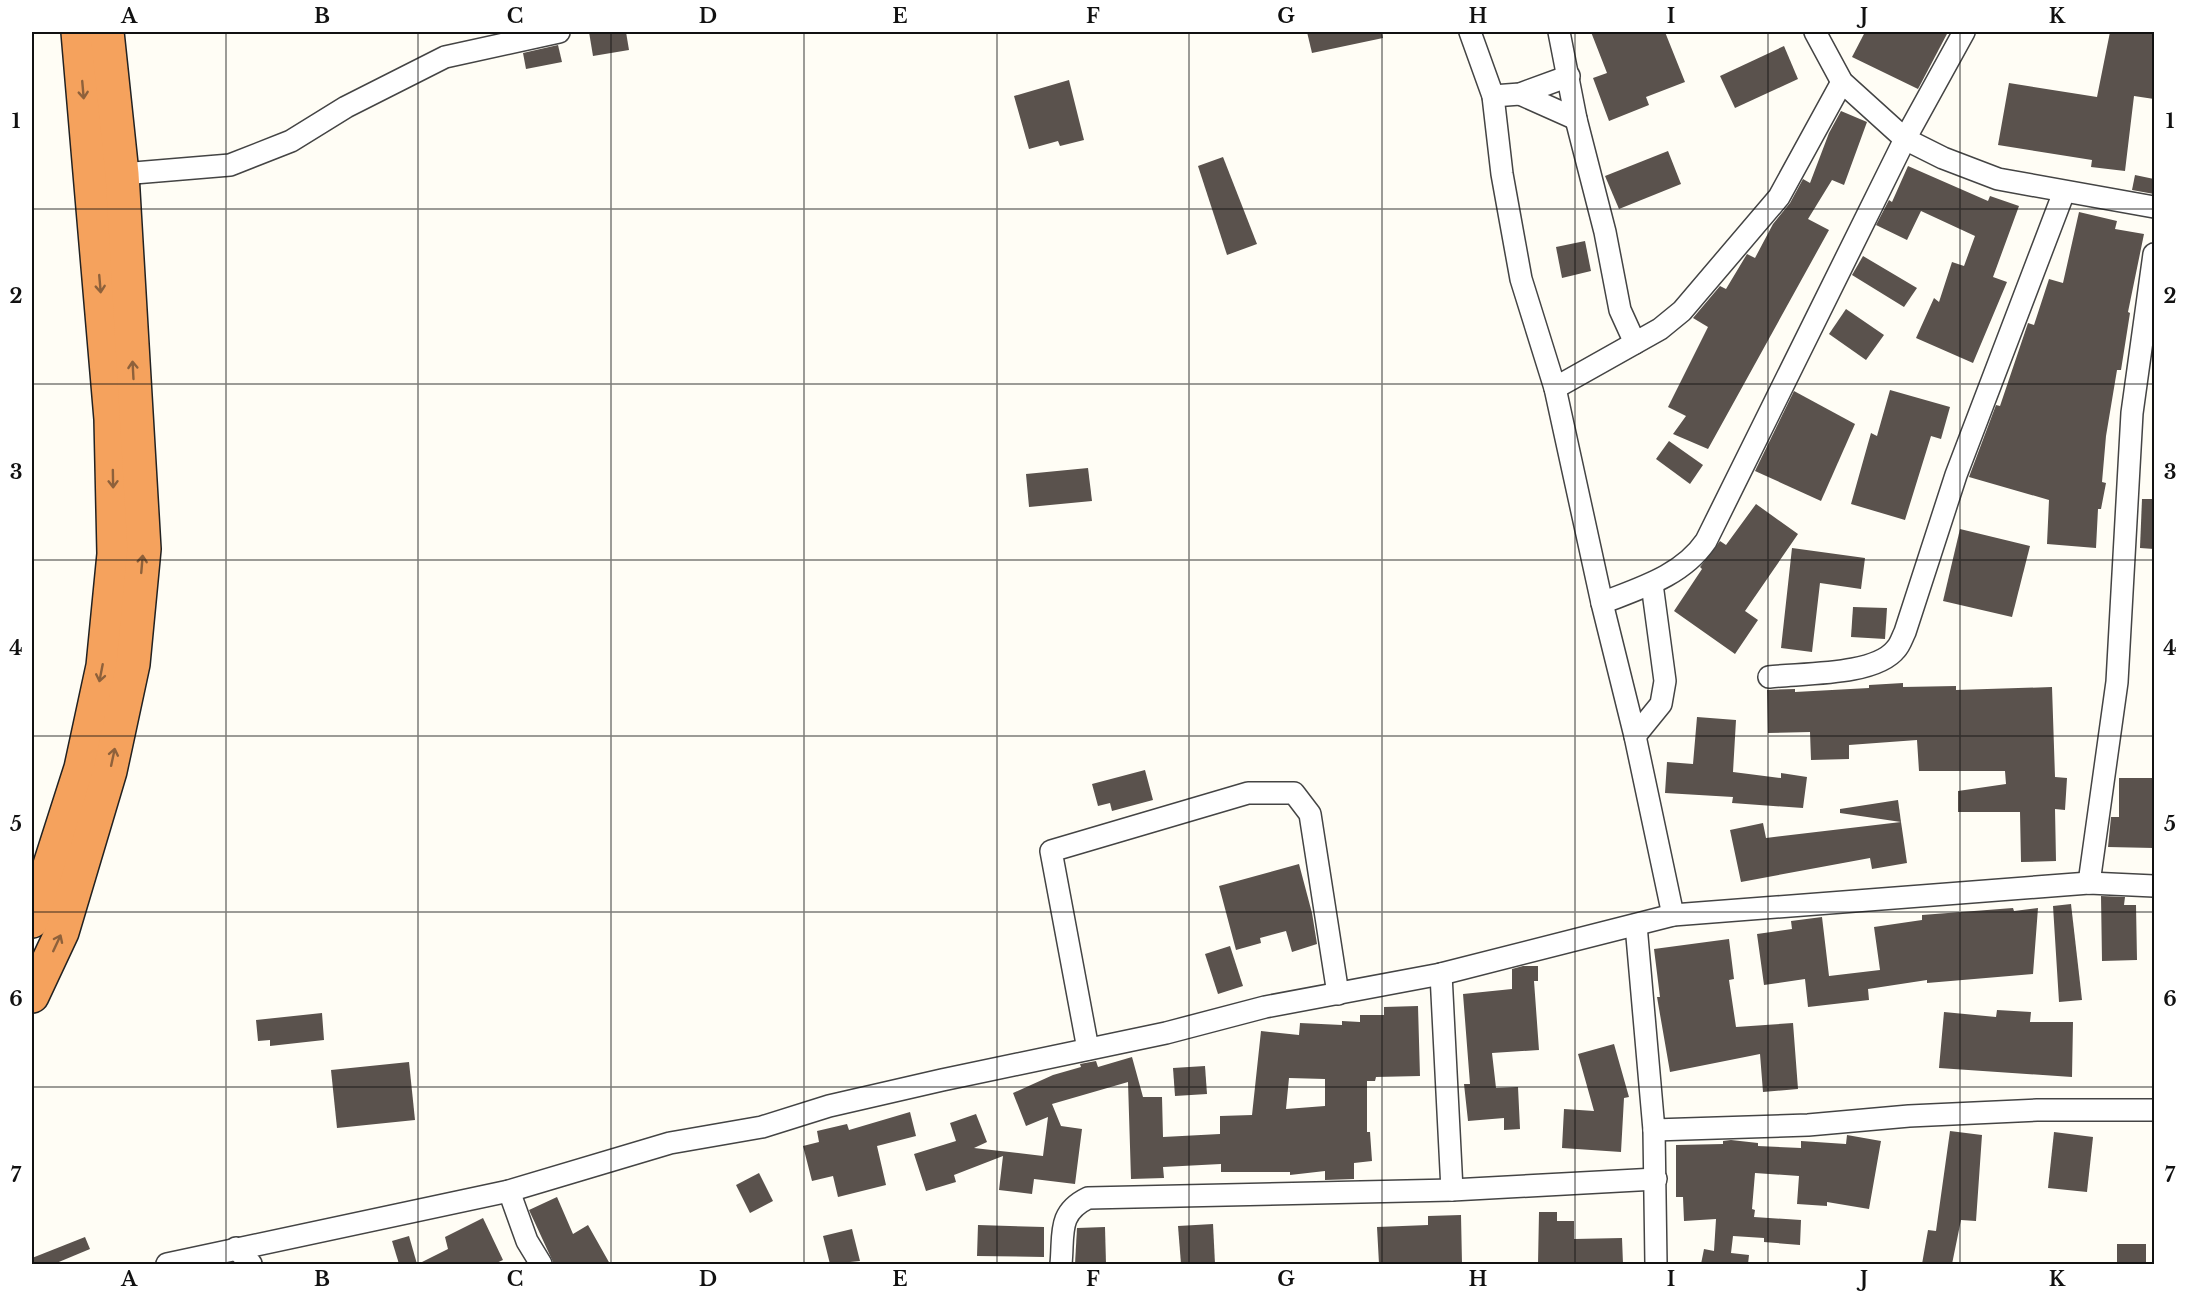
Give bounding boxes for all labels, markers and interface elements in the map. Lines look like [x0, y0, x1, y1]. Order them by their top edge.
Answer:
text: A [120, 4, 138, 28]
text: B [314, 4, 330, 28]
text: C [507, 4, 523, 28]
text: D [699, 4, 717, 28]
text: E [892, 4, 908, 28]
text: F [1086, 4, 1100, 28]
text: G [1277, 4, 1295, 28]
text: H [1469, 4, 1488, 28]
text: I [1667, 4, 1675, 28]
text: J [1856, 4, 1868, 28]
text: K [2049, 4, 2066, 28]
one-way arrow [78, 79, 89, 99]
text: 1 [12, 109, 21, 133]
text: 1 [2166, 109, 2175, 133]
one-way arrow [95, 274, 106, 294]
text: 2 [9, 284, 23, 308]
text: 2 [2163, 284, 2177, 308]
one-way arrow [128, 360, 139, 380]
text: 3 [10, 460, 22, 484]
text: 3 [2164, 460, 2176, 484]
one-way arrow [107, 468, 118, 488]
one-way arrow [137, 555, 148, 575]
text: 4 [9, 636, 23, 660]
text: 4 [2163, 636, 2177, 660]
one-way arrow [95, 662, 106, 682]
one-way arrow [108, 748, 120, 767]
text: 5 [10, 812, 22, 836]
text: 5 [2164, 812, 2176, 836]
one-way arrow [51, 935, 63, 953]
text: 6 [9, 987, 23, 1011]
text: 6 [2163, 987, 2177, 1011]
text: 7 [11, 1163, 22, 1187]
text: 7 [2165, 1163, 2176, 1187]
text: A [120, 1267, 138, 1291]
text: B [314, 1267, 330, 1291]
text: C [507, 1267, 523, 1291]
text: D [699, 1267, 717, 1291]
text: E [892, 1267, 908, 1291]
text: F [1086, 1267, 1100, 1291]
text: G [1277, 1267, 1295, 1291]
text: H [1469, 1267, 1488, 1291]
text: I [1667, 1267, 1675, 1291]
text: J [1856, 1267, 1868, 1291]
text: K [2049, 1267, 2066, 1291]

